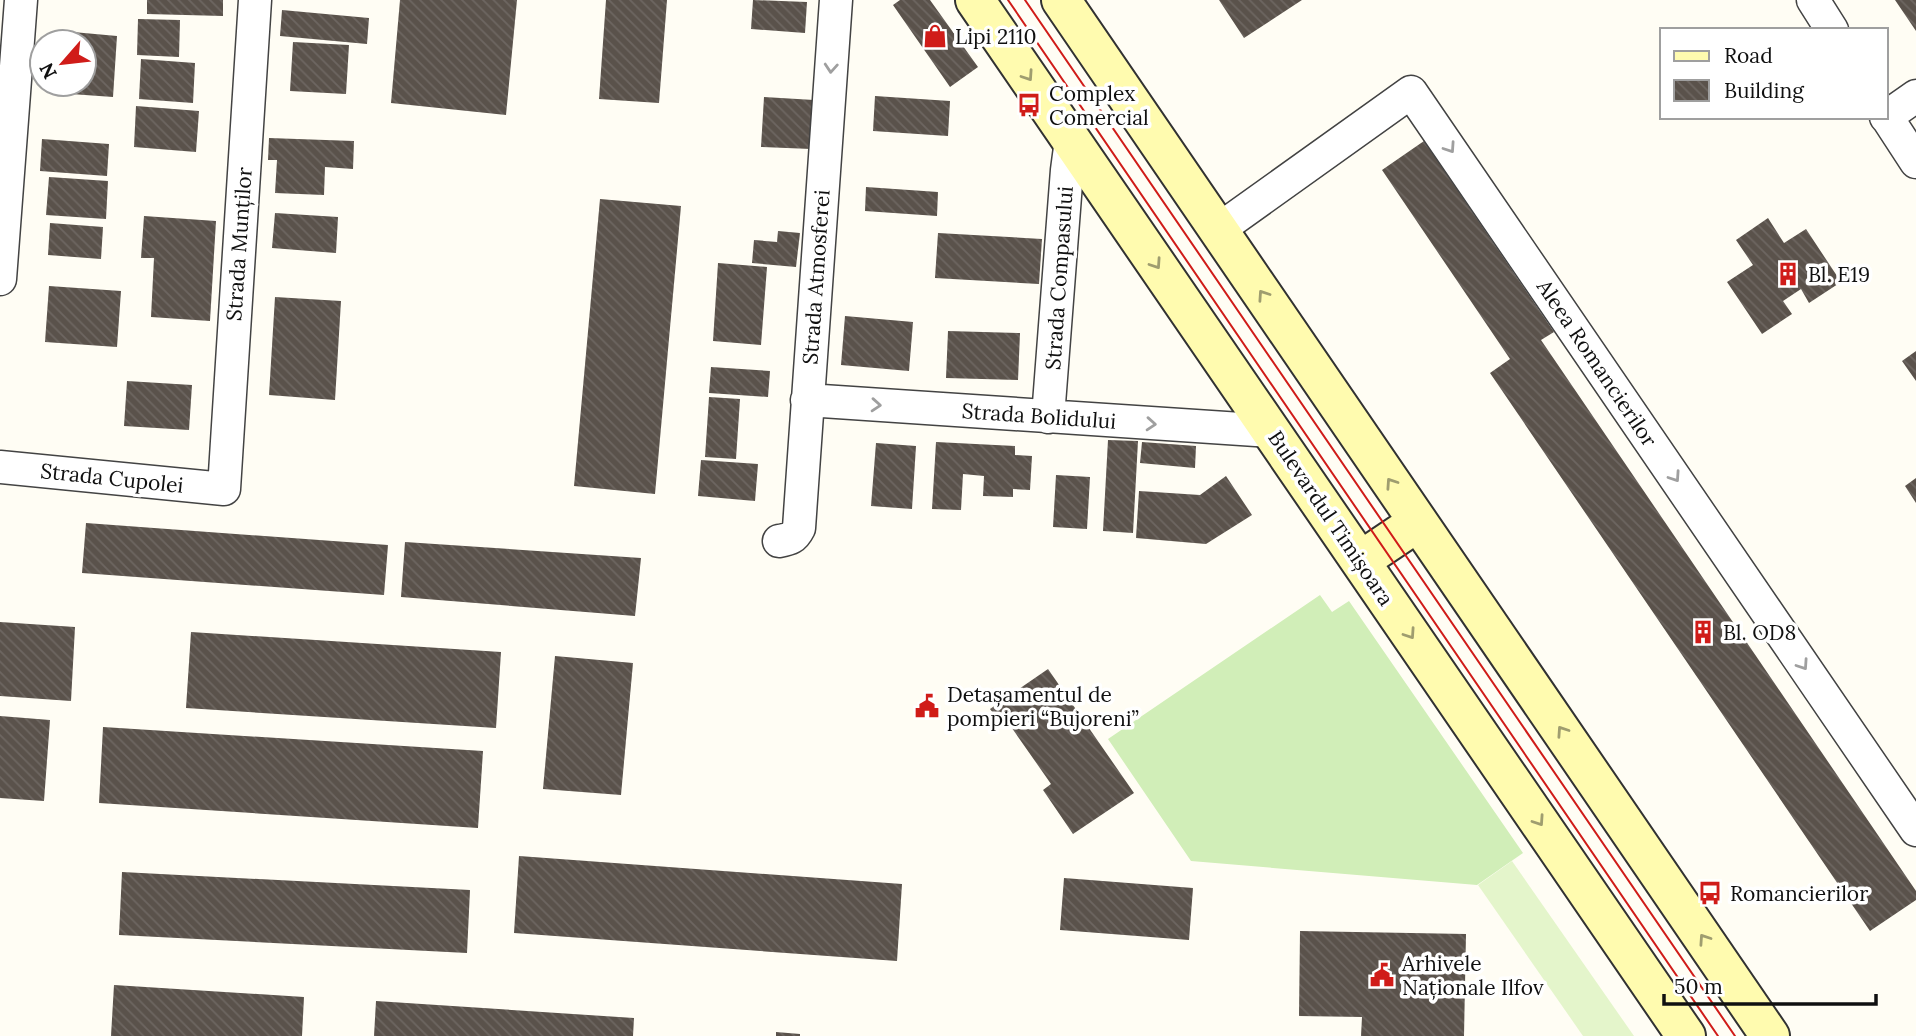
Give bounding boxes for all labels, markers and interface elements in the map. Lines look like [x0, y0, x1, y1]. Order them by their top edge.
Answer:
shop icon: Lipi 2110 [921, 22, 949, 50]
place label: Lipi 2110 [955, 23, 1037, 50]
north arrow [28, 28, 98, 98]
legend [1660, 28, 1888, 119]
text: Road [1724, 42, 1773, 69]
text: N [34, 59, 62, 83]
one-way arrow [824, 63, 839, 74]
one-way arrow [1020, 69, 1033, 82]
text: Building [1724, 77, 1804, 104]
place label: Complex Comercial [1049, 80, 1149, 131]
bus stop icon: Complex Comercial [1015, 91, 1043, 119]
one-way arrow [1442, 140, 1454, 153]
street label: Strada Munților [220, 166, 258, 322]
street label: Strada Compasului [1039, 185, 1079, 371]
street label: Strada Atmosferei [796, 189, 836, 365]
one-way arrow [1148, 256, 1161, 269]
building icon: Bl. E19 [1774, 260, 1802, 288]
place label: Bl. E19 [1808, 261, 1870, 288]
street label: Aleea Romancierilor [1530, 273, 1663, 452]
one-way arrow [1258, 290, 1271, 303]
one-way arrow [870, 397, 881, 412]
street label: Strada Bolidului [961, 397, 1117, 435]
one-way arrow [1146, 416, 1157, 431]
street label: Bulevardul Timișoara [1262, 425, 1400, 611]
street label: Strada Cupolei [39, 457, 185, 499]
one-way arrow [1667, 469, 1679, 482]
one-way arrow [1387, 478, 1399, 491]
building icon: Bl. OD8 [1689, 618, 1717, 646]
place label: Bl. OD8 [1723, 619, 1796, 646]
one-way arrow [1402, 626, 1415, 639]
one-way arrow [1795, 657, 1807, 670]
place label: Detașamentul de pompieri “Bujoreni” [947, 681, 1139, 732]
public building icon: Detașamentul de pompieri “Bujoreni” [913, 692, 941, 720]
one-way arrow [1557, 726, 1570, 739]
one-way arrow [1531, 813, 1543, 826]
bus stop icon: Romancierilor [1696, 879, 1724, 907]
place label: Romancierilor [1730, 880, 1868, 907]
one-way arrow [1700, 934, 1712, 947]
place label: Arhivele Naționale Ilfov [1401, 950, 1544, 1001]
public building icon: Arhivele Naționale Ilfov [1368, 961, 1396, 989]
scale bar [1664, 962, 1876, 1006]
text: 50 m [1674, 973, 1723, 1000]

